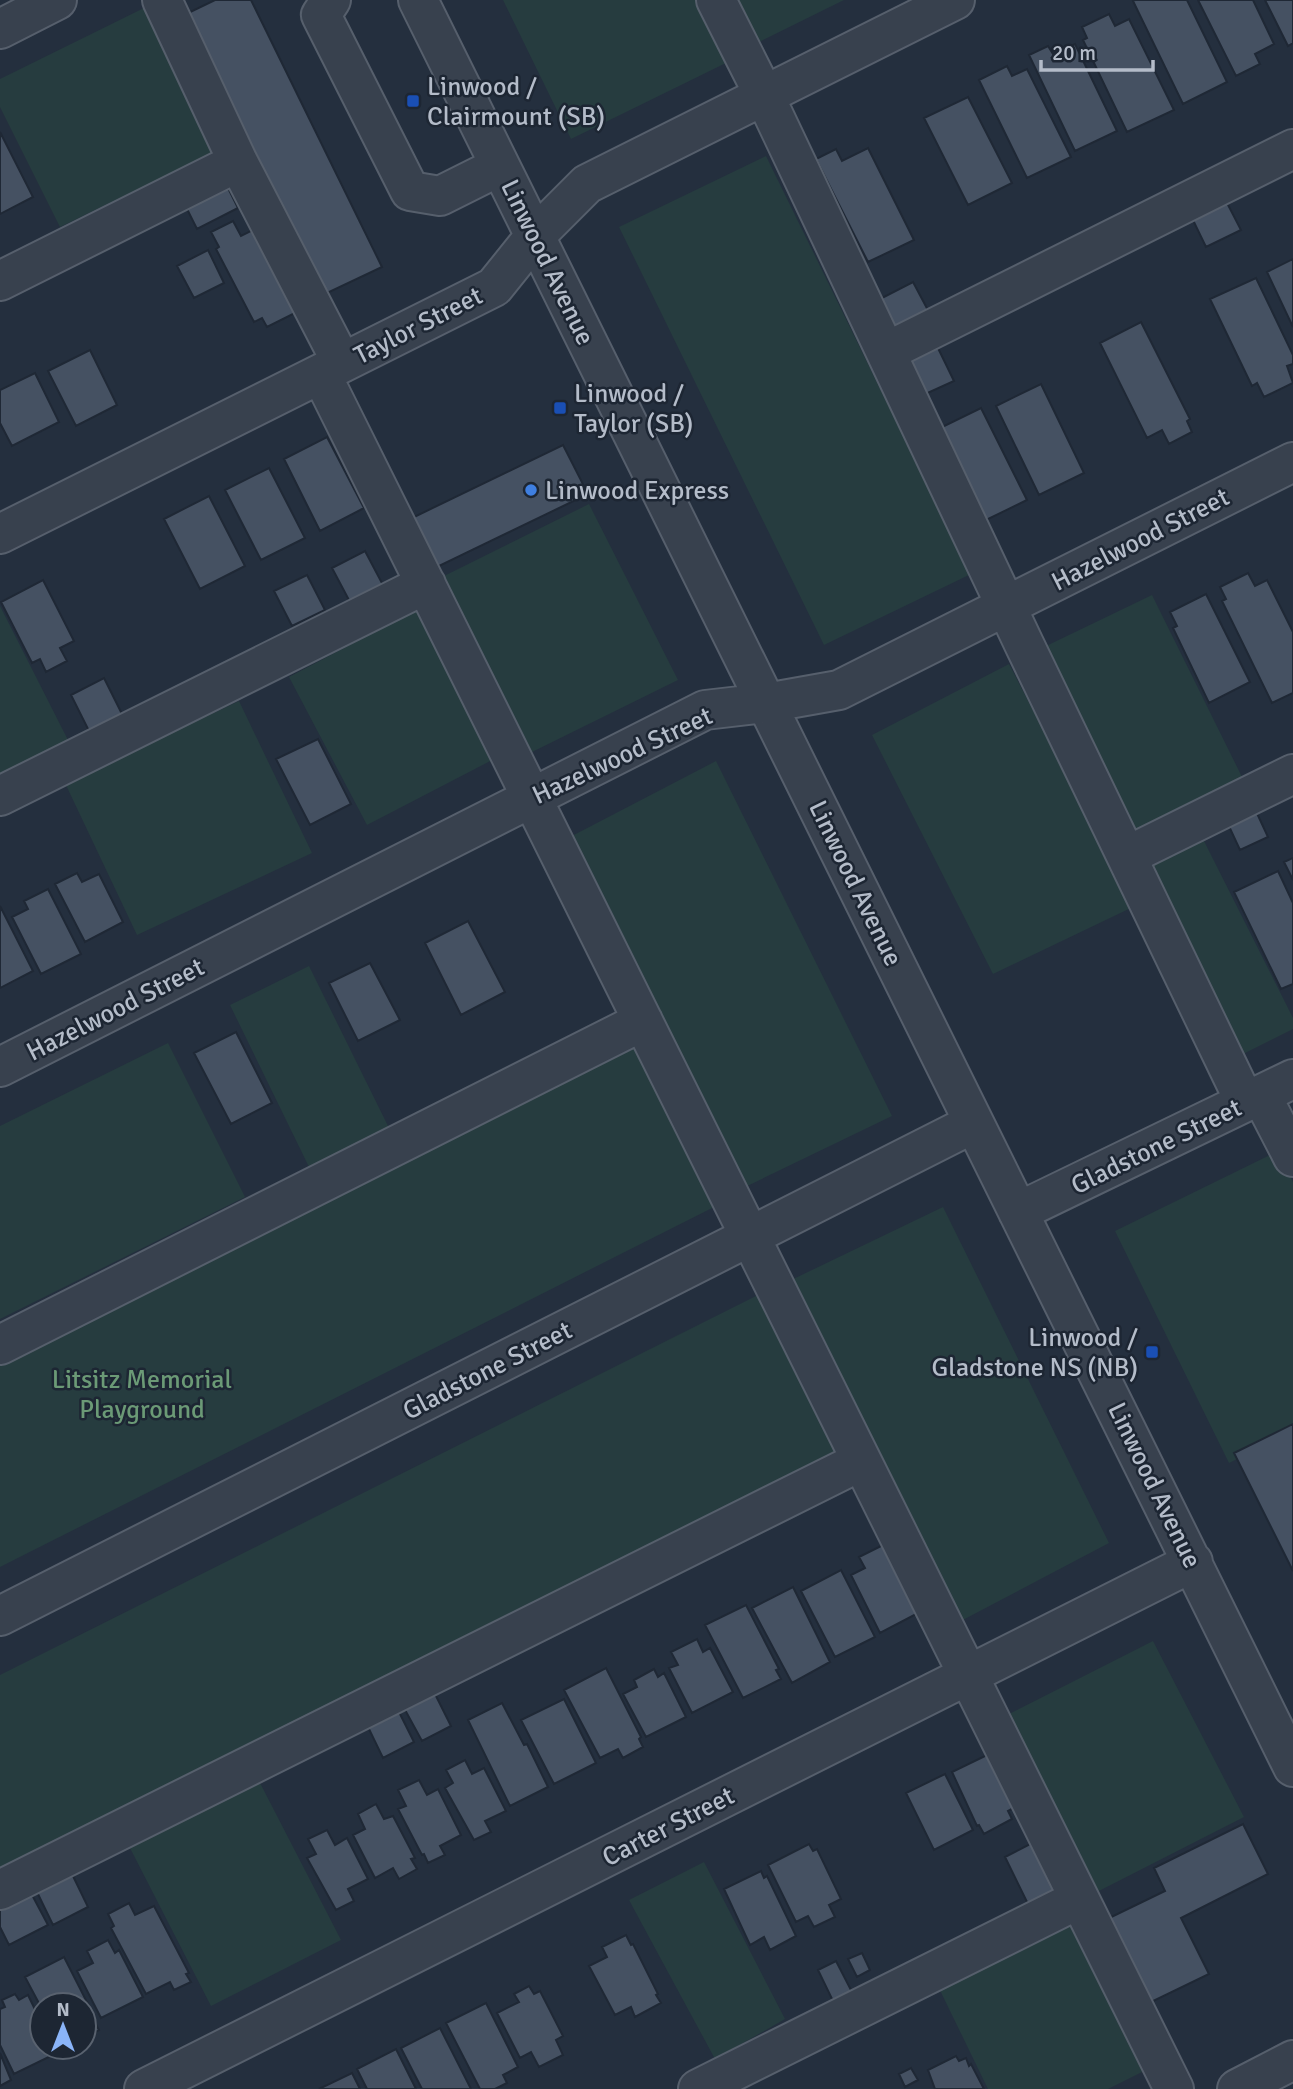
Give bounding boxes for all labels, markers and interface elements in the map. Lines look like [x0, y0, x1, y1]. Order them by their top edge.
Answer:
scale bar [1041, 28, 1153, 72]
text: 20 m [1052, 40, 1096, 66]
place label: Linwood / Clairmount (SB) [427, 71, 605, 133]
marker: Linwood / Clairmount (SB) [405, 93, 421, 109]
street label: Linwood Avenue [493, 174, 601, 350]
street label: Taylor Street [349, 280, 488, 372]
place label: Linwood / Taylor (SB) [574, 378, 693, 440]
marker: Linwood / Taylor (SB) [552, 400, 568, 416]
place label: Linwood Express [545, 475, 729, 507]
street label: Hazelwood Street [1046, 481, 1235, 598]
marker: Linwood Express [523, 482, 539, 498]
street label: Hazelwood Street [527, 700, 718, 812]
street label: Linwood Avenue [801, 795, 909, 971]
street label: Hazelwood Street [21, 951, 210, 1068]
street label: Gladstone Street [1066, 1092, 1247, 1202]
street label: Gladstone Street [397, 1314, 577, 1427]
place label: Linwood / Gladstone NS (NB) [932, 1322, 1138, 1384]
marker: Linwood / Gladstone NS (NB) [1144, 1344, 1160, 1360]
park label: Litsitz Memorial Playground [52, 1364, 232, 1426]
street label: Linwood Avenue [1100, 1397, 1208, 1573]
street label: Carter Street [597, 1780, 740, 1874]
north arrow [28, 1991, 98, 2061]
text: N [56, 1998, 70, 2022]

